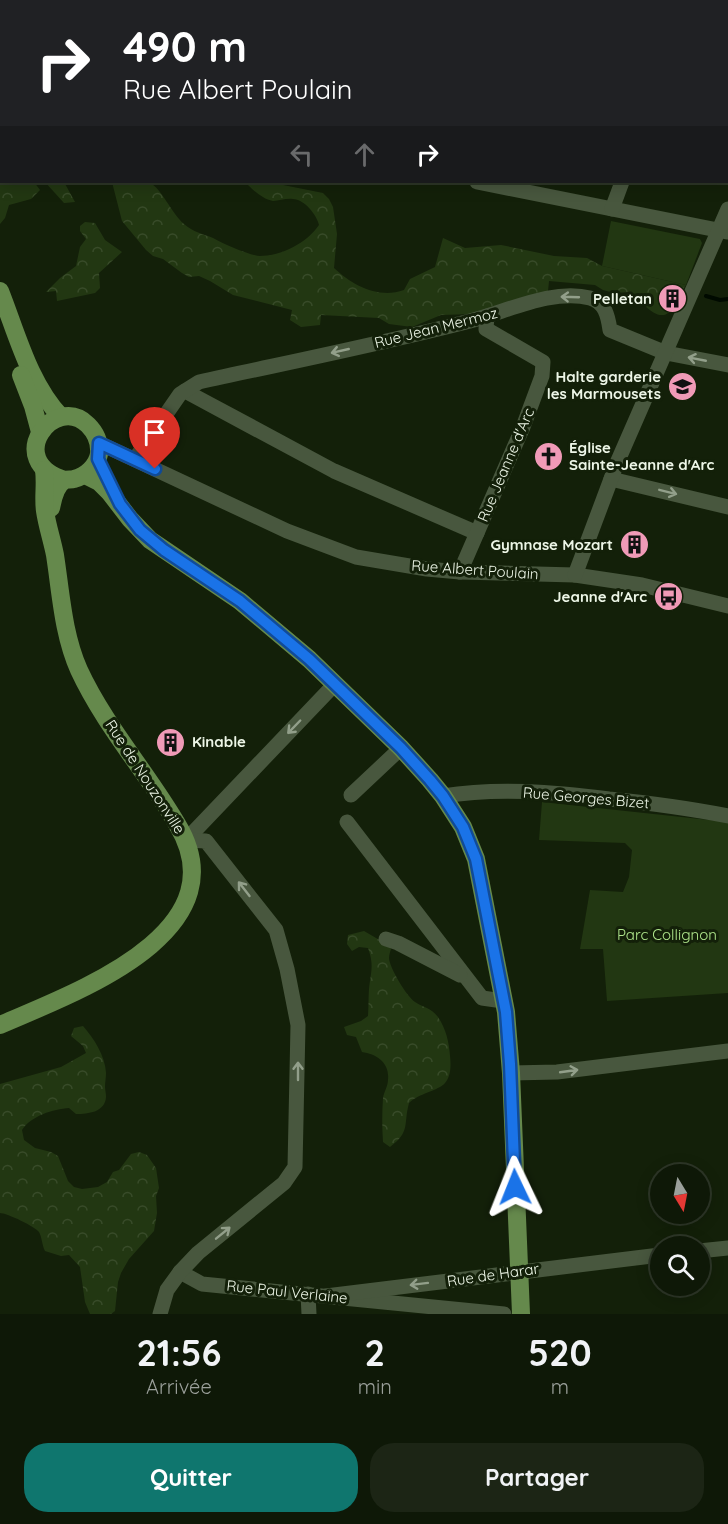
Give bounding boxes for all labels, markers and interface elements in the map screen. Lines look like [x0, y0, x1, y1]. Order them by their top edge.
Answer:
text: 490 m [123, 20, 247, 73]
icon: right [24, 24, 102, 102]
text: Rue Albert Poulain [123, 72, 352, 106]
icon: left [285, 138, 318, 171]
icon: ahead [348, 138, 381, 171]
icon: right [411, 138, 444, 171]
building icon: Pelletan [657, 283, 689, 315]
place label: Pelletan [593, 289, 652, 308]
one-way arrow [560, 291, 580, 302]
street label: Rue Jean Mermoz [372, 303, 500, 352]
one-way arrow [331, 345, 350, 357]
one-way arrow [688, 353, 707, 364]
place label: Halte garderie les Marmousets [547, 367, 661, 403]
school or university icon: Halte garderie les Marmousets [666, 370, 698, 402]
street label: Rue Jeanne d'Arc [473, 405, 538, 525]
pin [129, 407, 180, 469]
icon: arrive [138, 416, 171, 449]
place label: Église Sainte-Jeanne d'Arc [569, 438, 715, 474]
church icon: Église Sainte-Jeanne d'Arc [532, 441, 564, 473]
one-way arrow [658, 487, 677, 499]
building icon: Gymnase Mozart [618, 529, 650, 561]
place label: Gymnase Mozart [490, 535, 613, 554]
street label: Rue Albert Poulain [411, 556, 539, 583]
bus stop icon: Jeanne d'Arc [652, 581, 684, 613]
place label: Jeanne d'Arc [553, 587, 647, 606]
street label: Rue de Nouzonville [101, 716, 189, 837]
one-way arrow [287, 720, 301, 735]
building icon: Kinable [155, 726, 187, 758]
place label: Kinable [192, 732, 246, 751]
street label: Rue Georges Bizet [522, 783, 650, 812]
one-way arrow [238, 881, 251, 897]
park label: Parc Collignon [617, 925, 717, 944]
one-way arrow [292, 1061, 304, 1081]
one-way arrow [559, 1065, 578, 1076]
position arrow [483, 1155, 547, 1219]
north arrow [650, 1164, 710, 1224]
map controls [650, 1164, 710, 1296]
one-way arrow [214, 1226, 230, 1239]
button: search [650, 1236, 710, 1296]
street label: Rue de Harar [446, 1259, 541, 1290]
street label: Rue Paul Verlaine [226, 1276, 349, 1307]
one-way arrow [410, 1279, 430, 1290]
text: 21:56 [136, 1330, 221, 1375]
text: 2 [365, 1330, 385, 1375]
text: 520 [528, 1330, 592, 1375]
text: Arrivée [146, 1374, 212, 1399]
text: min [358, 1374, 392, 1399]
text: m [551, 1374, 569, 1399]
button: Quitter [24, 1443, 358, 1512]
button: Partager [370, 1443, 704, 1512]

